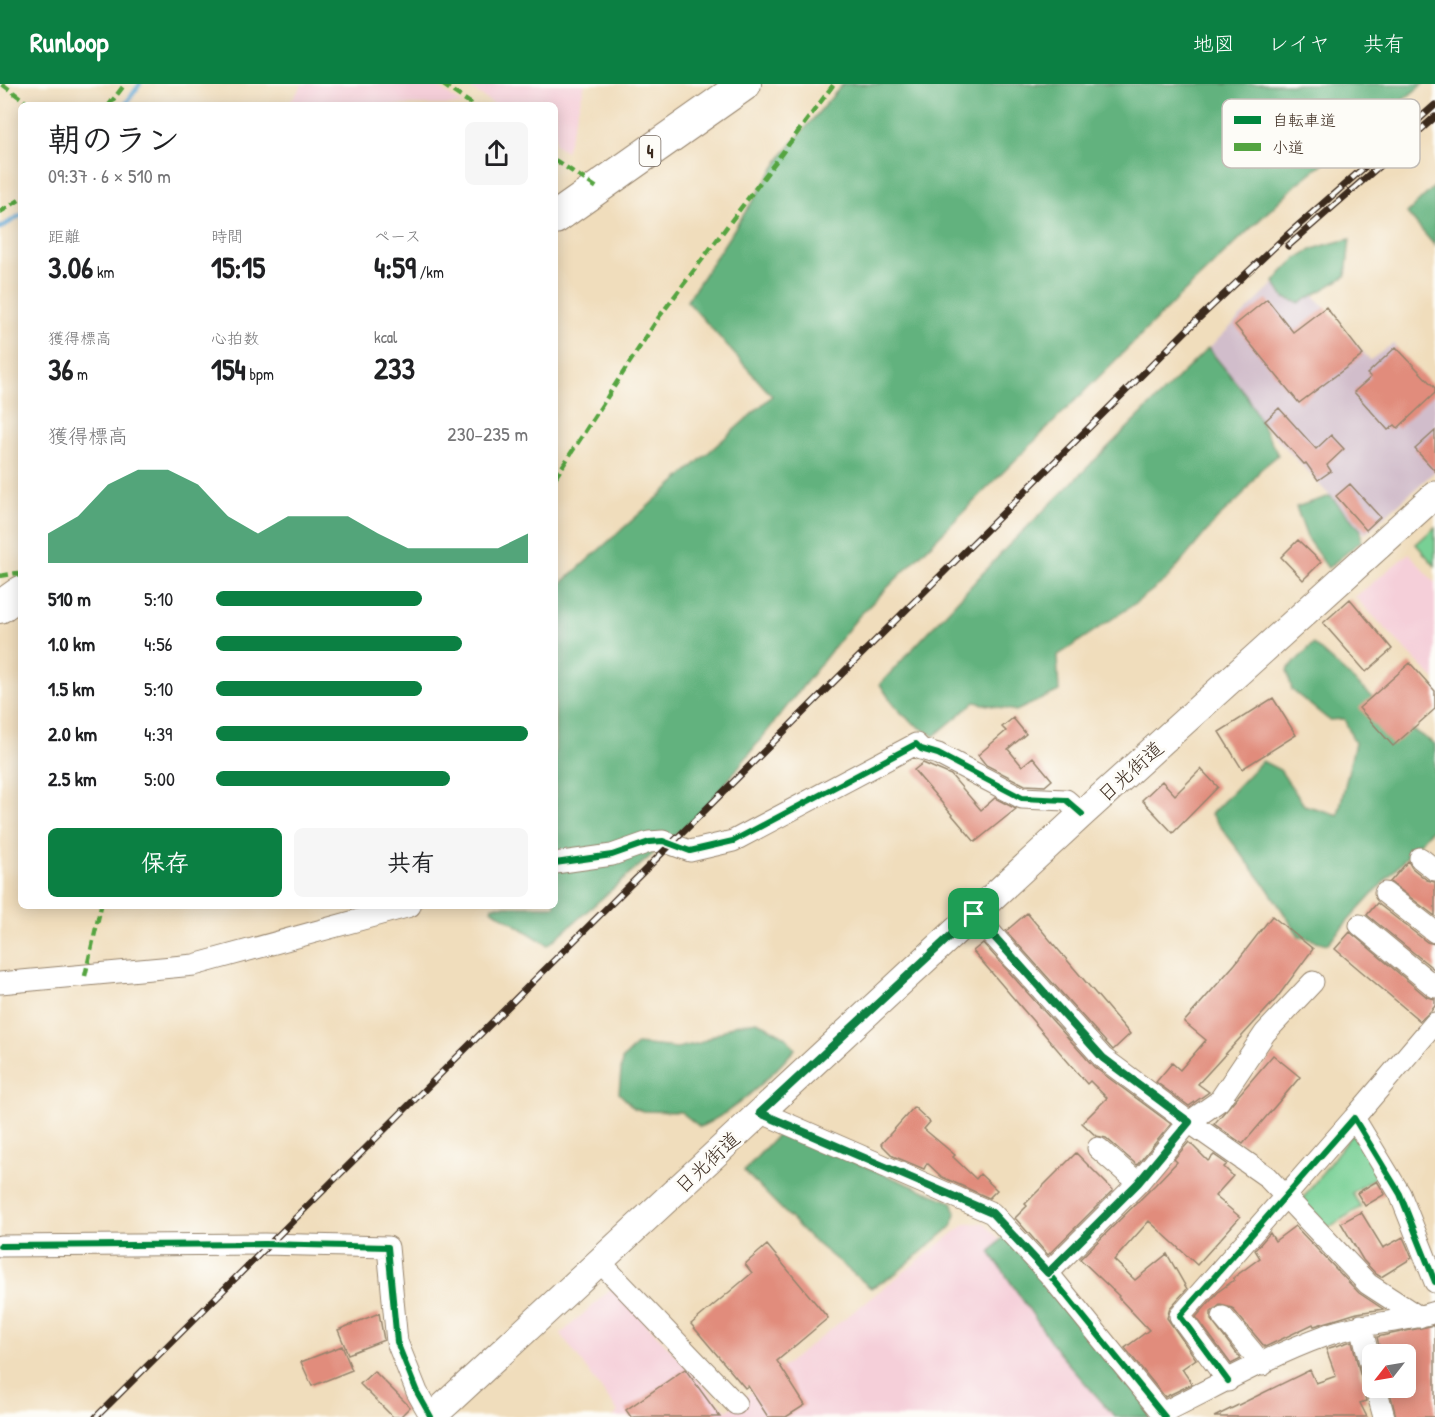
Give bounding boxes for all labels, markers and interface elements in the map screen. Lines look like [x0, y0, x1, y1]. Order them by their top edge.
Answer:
text: Runloop [30, 23, 109, 61]
text: 地図 [1193, 29, 1235, 58]
text: レイヤ [1268, 29, 1330, 58]
text: 共有 [1363, 29, 1405, 58]
legend [1222, 99, 1420, 168]
text: 自転車道 [1272, 109, 1336, 131]
text: 朝のラン [48, 117, 180, 161]
button: share [465, 122, 528, 185]
road number: 4 [640, 136, 660, 166]
text: 小道 [1272, 136, 1304, 158]
text: 09:37 · 6 × 510 m [48, 162, 171, 189]
text: 距離 [48, 225, 80, 247]
text: 時間 [211, 225, 243, 247]
text: ペース [374, 225, 421, 247]
text: 3.06 [48, 247, 93, 287]
text: 15:15 [211, 247, 265, 287]
text: 4:59 [374, 247, 416, 287]
text: km [93, 261, 114, 283]
text: /km [416, 261, 444, 283]
text: kcal [374, 326, 397, 348]
text: 獲得標高 [48, 327, 112, 349]
text: 心拍数 [211, 327, 259, 349]
text: 233 [374, 348, 415, 388]
text: 36 [48, 349, 73, 389]
text: 154 [211, 349, 246, 389]
text: m [73, 363, 88, 385]
text: bpm [246, 363, 274, 385]
text: 230–235 m [447, 420, 528, 447]
text: 獲得標高 [48, 422, 128, 449]
text: 510 m [48, 585, 91, 612]
text: 5:10 [144, 585, 173, 612]
text: 1.0 km [48, 630, 95, 657]
text: 4:56 [144, 630, 173, 657]
text: 1.5 km [48, 675, 95, 702]
text: 5:10 [144, 675, 173, 702]
text: 2.0 km [48, 720, 97, 747]
text: 4:39 [144, 720, 172, 747]
street label: 日光街道 [1091, 734, 1169, 808]
text: 2.5 km [48, 765, 97, 792]
text: 5:00 [144, 765, 175, 792]
button: 保存 [48, 828, 282, 897]
button: 共有 [294, 828, 528, 897]
pin [948, 888, 999, 939]
icon: arrive [957, 897, 990, 930]
street label: 日光街道 [669, 1125, 745, 1199]
north arrow [1362, 1344, 1416, 1398]
map controls [1362, 1344, 1416, 1398]

